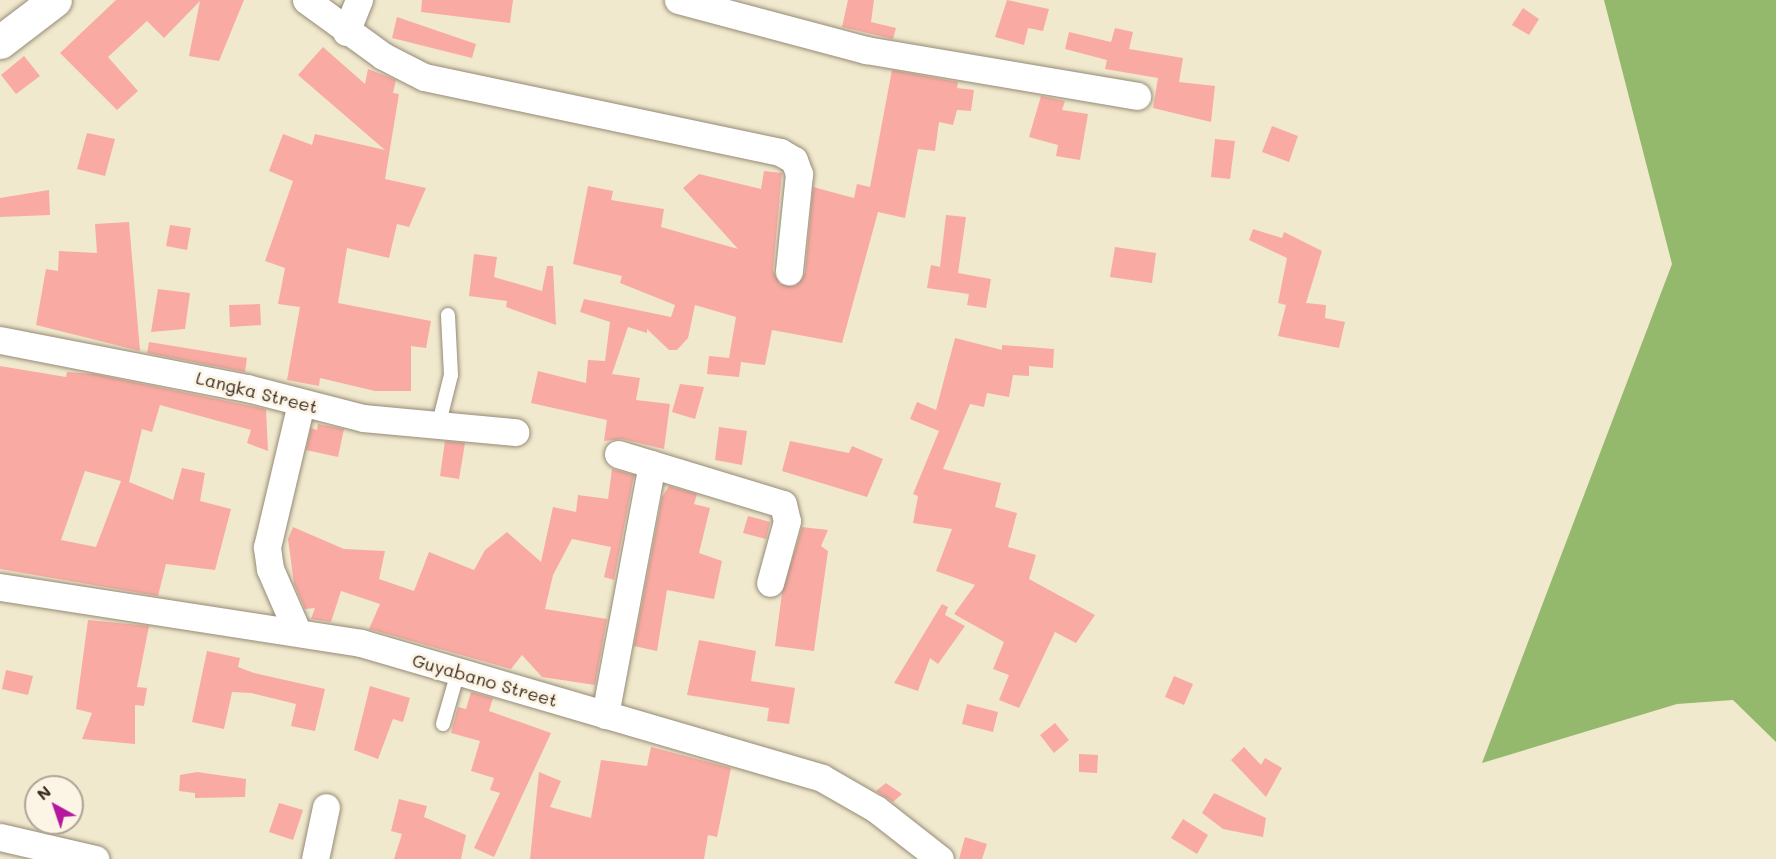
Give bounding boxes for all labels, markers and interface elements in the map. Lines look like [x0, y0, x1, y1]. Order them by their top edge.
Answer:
street label: Langka Street [194, 366, 320, 418]
street label: Guyabano Street [410, 649, 560, 711]
north arrow [24, 775, 84, 835]
text: N [32, 780, 55, 804]

